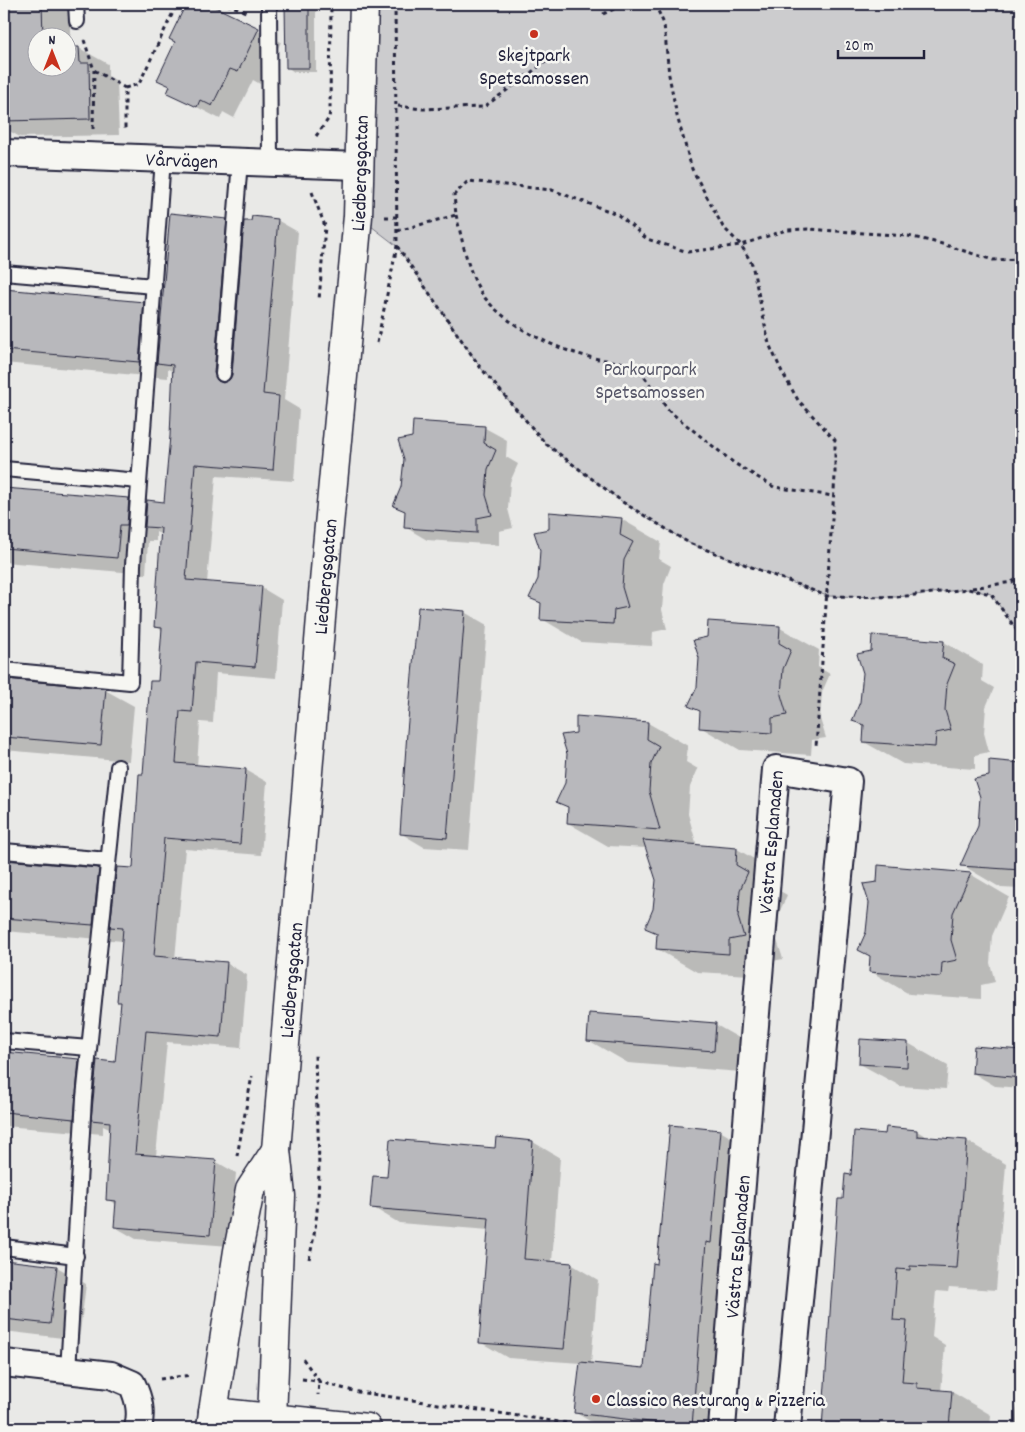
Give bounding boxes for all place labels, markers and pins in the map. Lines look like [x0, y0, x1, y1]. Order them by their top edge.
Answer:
marker: Skejtpark Spetsamossen [528, 28, 540, 40]
place label: Skejtpark Spetsamossen [479, 43, 589, 94]
place label: Classico Resturang & Pizzeria [606, 1388, 826, 1416]
marker: Classico Resturang & Pizzeria [590, 1393, 602, 1405]

